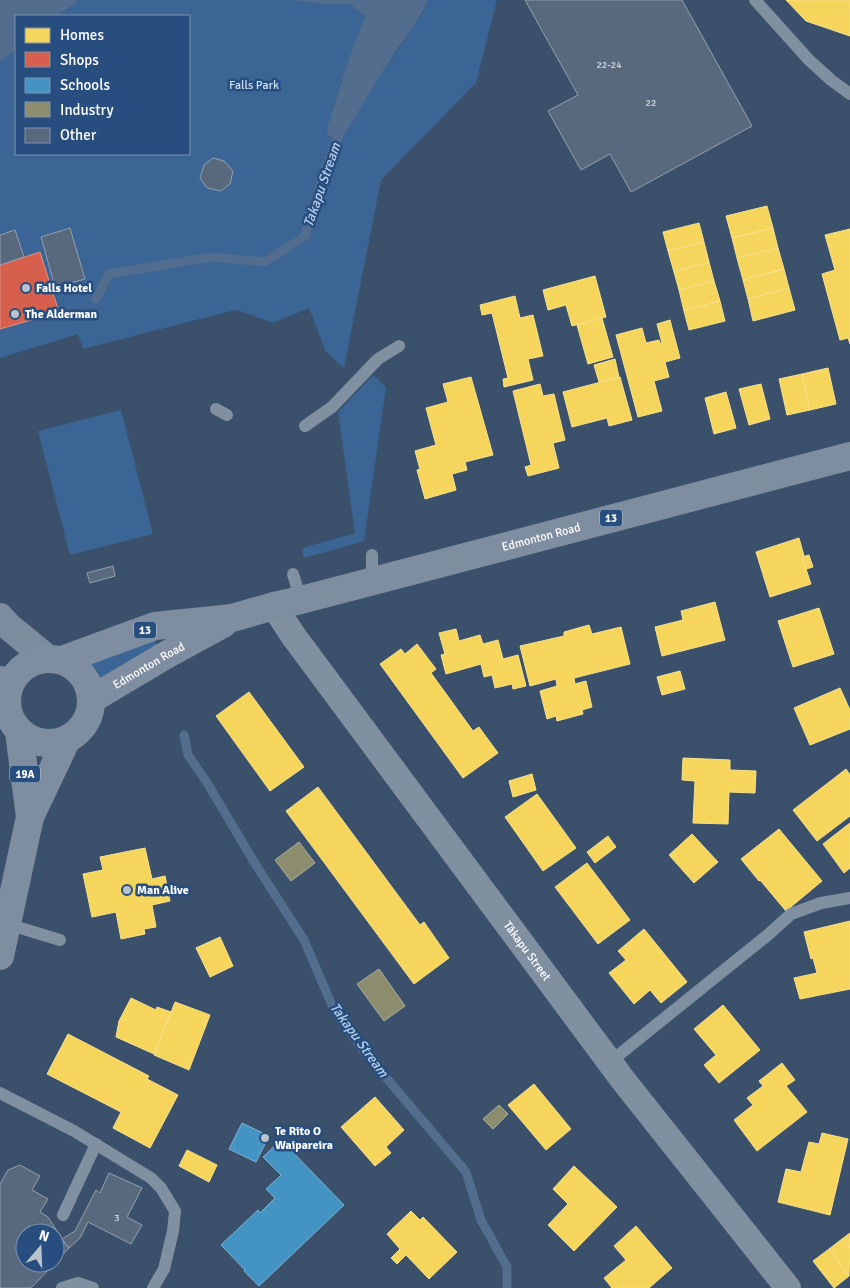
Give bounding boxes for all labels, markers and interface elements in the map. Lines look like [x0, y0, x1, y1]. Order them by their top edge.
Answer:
legend [15, 15, 190, 155]
text: Homes [60, 26, 104, 44]
text: Shops [60, 51, 99, 69]
house number: 22-24 [596, 59, 622, 71]
text: Schools [60, 76, 111, 94]
park label: Falls Park [229, 78, 279, 93]
house number: 22 [646, 97, 656, 109]
text: Industry [60, 101, 113, 119]
text: Other [60, 126, 97, 144]
water label: Takapu Stream [300, 140, 345, 229]
place label: Falls Hotel [36, 281, 92, 296]
marker: Falls Hotel [20, 282, 32, 294]
place label: The Alderman [25, 307, 97, 322]
marker: The Alderman [9, 308, 21, 320]
road number: 13 [600, 509, 622, 526]
street label: Edmonton Road [500, 520, 582, 555]
road number: 13 [134, 622, 156, 638]
street label: Edmonton Road [110, 639, 187, 692]
road number: 19A [10, 766, 40, 782]
place label: Man Alive [137, 883, 189, 898]
marker: Man Alive [121, 884, 133, 896]
street label: Tākapu Street [500, 918, 554, 984]
water label: Takapu Stream [326, 999, 392, 1081]
place label: Te Rito O Waipareira [275, 1124, 333, 1153]
marker: Te Rito O Waipareira [259, 1132, 271, 1144]
house number: 3 [114, 1212, 120, 1224]
north arrow [15, 1223, 65, 1273]
text: N [37, 1227, 51, 1246]

